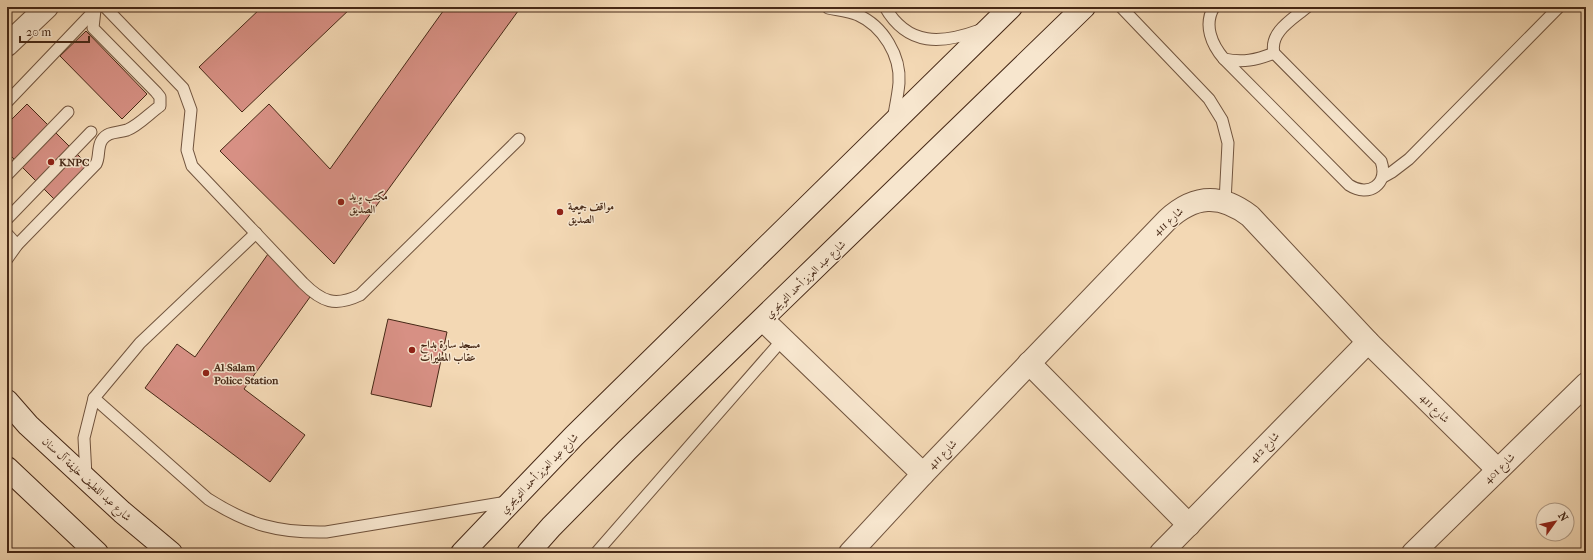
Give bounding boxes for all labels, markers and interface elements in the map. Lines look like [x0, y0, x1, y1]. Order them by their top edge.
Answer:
scale bar [20, 18, 89, 44]
text: 20 m [26, 25, 51, 39]
place label: KNPC [59, 156, 90, 169]
marker: KNPC [46, 157, 56, 167]
place label: مكتب بريد الصدّيق [349, 190, 388, 216]
marker: مكتب بريد الصدّيق [336, 197, 346, 207]
place label: مواقف جمعية الصدّيق [568, 200, 614, 226]
street label: شارع 411 [1151, 205, 1188, 240]
marker: مواقف جمعية الصدّيق [555, 207, 565, 217]
street label: شارع عبد العزيز أحمد التويجري [761, 236, 850, 323]
place label: مسجد سارة بداح عقاب المطيرات [420, 338, 480, 365]
marker: مسجد سارة بداح عقاب المطيرات [407, 345, 417, 355]
place label: Al-Salam Police Station [213, 361, 279, 387]
marker: Al-Salam Police Station [201, 368, 211, 378]
street label: شارع 411 [1415, 391, 1452, 428]
street label: شارع عبد العزيز أحمد التويجري [496, 429, 583, 518]
street label: شارع 412 [1247, 429, 1284, 467]
street label: شارع عبد اللطيف خليفة آل سنان [37, 434, 135, 526]
street label: شارع 411 [925, 437, 962, 474]
street label: شارع 401 [1481, 451, 1520, 488]
north arrow [1535, 502, 1575, 542]
text: N [1555, 510, 1571, 524]

